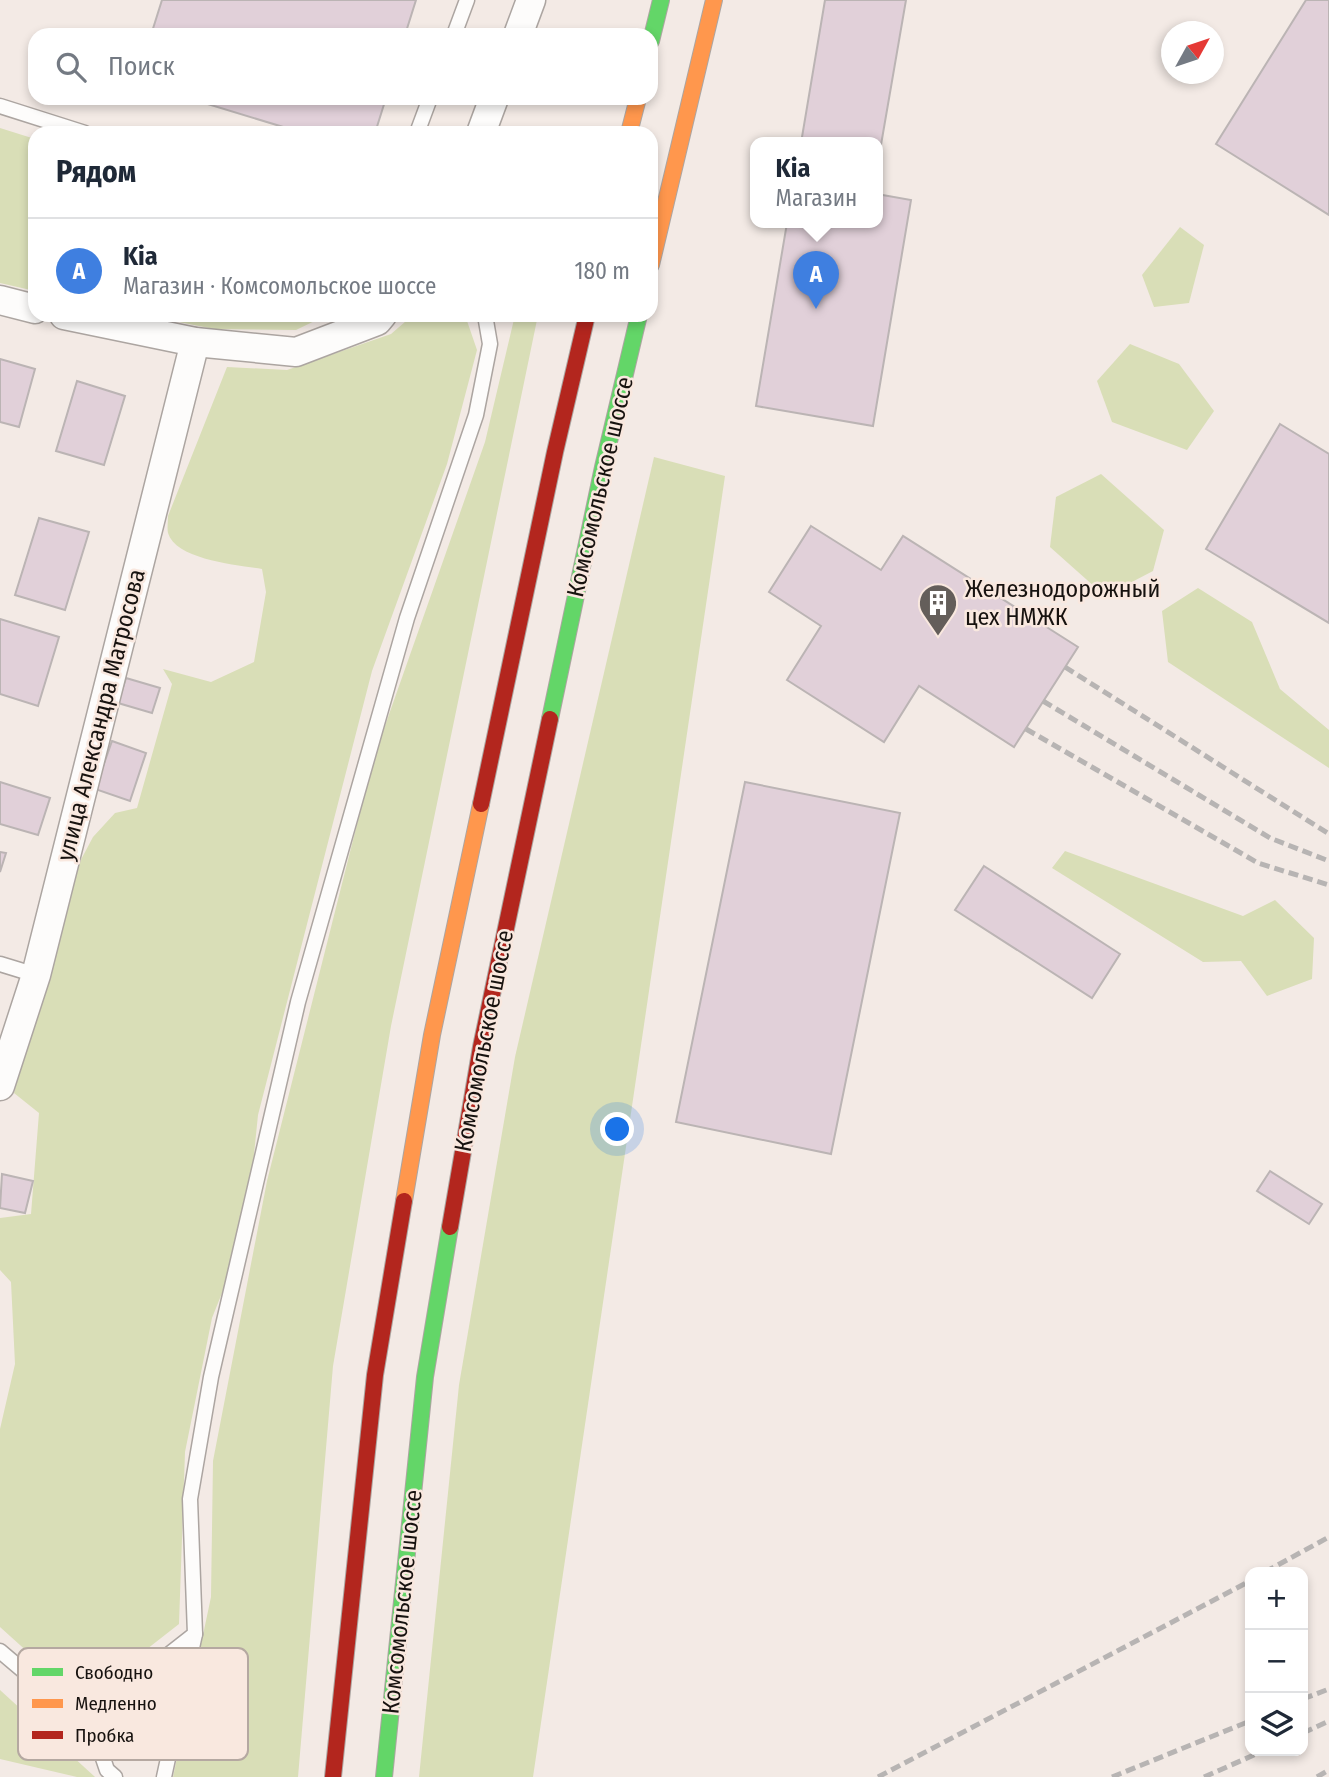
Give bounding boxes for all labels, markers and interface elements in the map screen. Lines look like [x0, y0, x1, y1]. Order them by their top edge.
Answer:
north arrow [1161, 21, 1224, 84]
search box [28, 28, 658, 105]
icon: search [52, 48, 90, 86]
text: Поиск [108, 51, 175, 82]
popup [750, 137, 883, 228]
text: Kia [776, 153, 810, 184]
text: Рядом [56, 154, 136, 190]
text: Магазин [776, 184, 857, 212]
text: Kia [123, 241, 158, 272]
pin: A [793, 251, 839, 309]
text: A [73, 257, 85, 285]
text: 180 m [574, 257, 630, 285]
text: Магазин · Комсомольское шоссе [123, 272, 436, 300]
street label: Комсомольское шоссе [561, 374, 639, 600]
street label: улица Александра Матросова [51, 566, 151, 864]
place label: Железнодорожный цех НМЖК [965, 575, 1160, 631]
building icon: Железнодорожный цех НМЖК [917, 582, 959, 637]
street label: Комсомольское шоссе [449, 928, 519, 1154]
your location [600, 1112, 634, 1146]
street label: Комсомольское шоссе [376, 1489, 428, 1715]
map controls [1245, 1567, 1308, 1756]
button: + [1245, 1567, 1308, 1630]
button: − [1245, 1630, 1308, 1693]
legend [18, 1648, 248, 1760]
text: Свободно [75, 1661, 153, 1684]
text: Медленно [75, 1692, 157, 1715]
button: layers [1245, 1693, 1308, 1756]
text: Пробка [75, 1724, 134, 1747]

